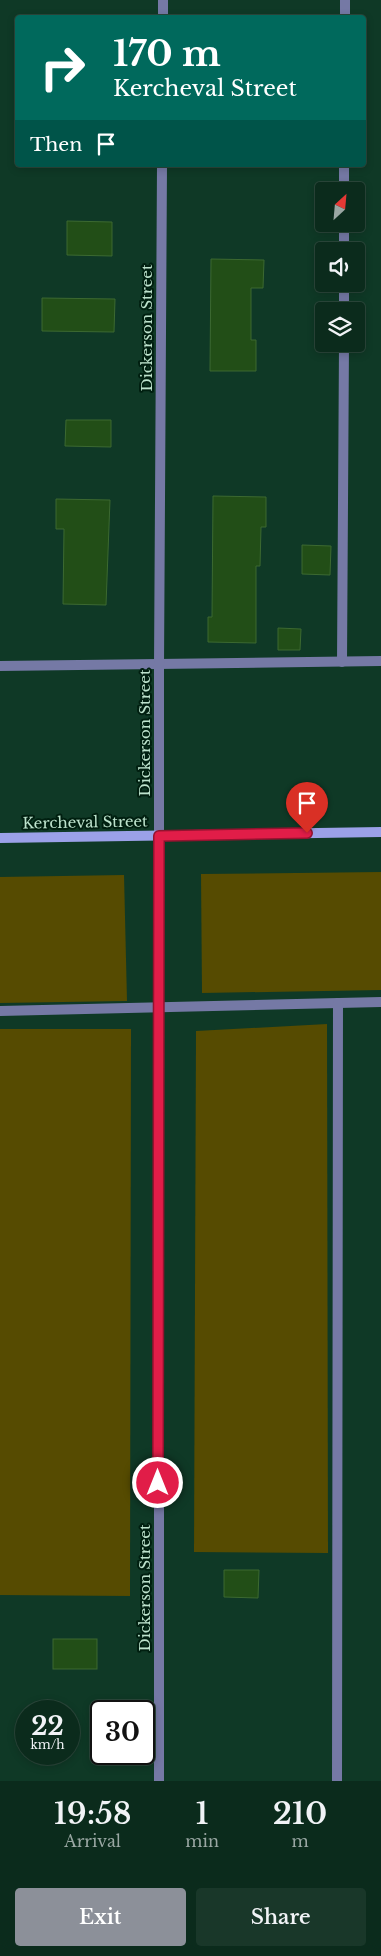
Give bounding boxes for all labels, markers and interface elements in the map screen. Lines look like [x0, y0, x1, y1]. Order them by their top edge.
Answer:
text: 170 m [113, 32, 221, 75]
icon: right [30, 35, 95, 100]
text: Kercheval Street [113, 75, 297, 102]
icon: arrive [92, 130, 120, 158]
text: Then [30, 133, 82, 156]
north arrow [315, 182, 365, 232]
map controls [315, 182, 365, 352]
button: sound [315, 242, 365, 292]
street label: Dickerson Street [137, 264, 156, 392]
button: layers [315, 302, 365, 352]
street label: Dickerson Street [135, 669, 154, 797]
pin [286, 782, 328, 833]
icon: arrive [293, 789, 321, 817]
street label: Kercheval Street [22, 811, 148, 833]
position arrow [131, 1456, 183, 1508]
street label: Dickerson Street [135, 1524, 154, 1652]
speed limit sign: 30 [90, 1700, 155, 1765]
text: 22 [31, 1711, 64, 1742]
text: km/h [30, 1737, 65, 1752]
text: 19:58 [54, 1795, 132, 1832]
text: 1 [196, 1795, 209, 1832]
text: 210 [273, 1795, 327, 1832]
text: Arrival [64, 1831, 121, 1851]
text: min [185, 1831, 219, 1851]
text: m [291, 1831, 309, 1851]
button: Exit [15, 1888, 186, 1946]
button: Share [196, 1888, 366, 1946]

